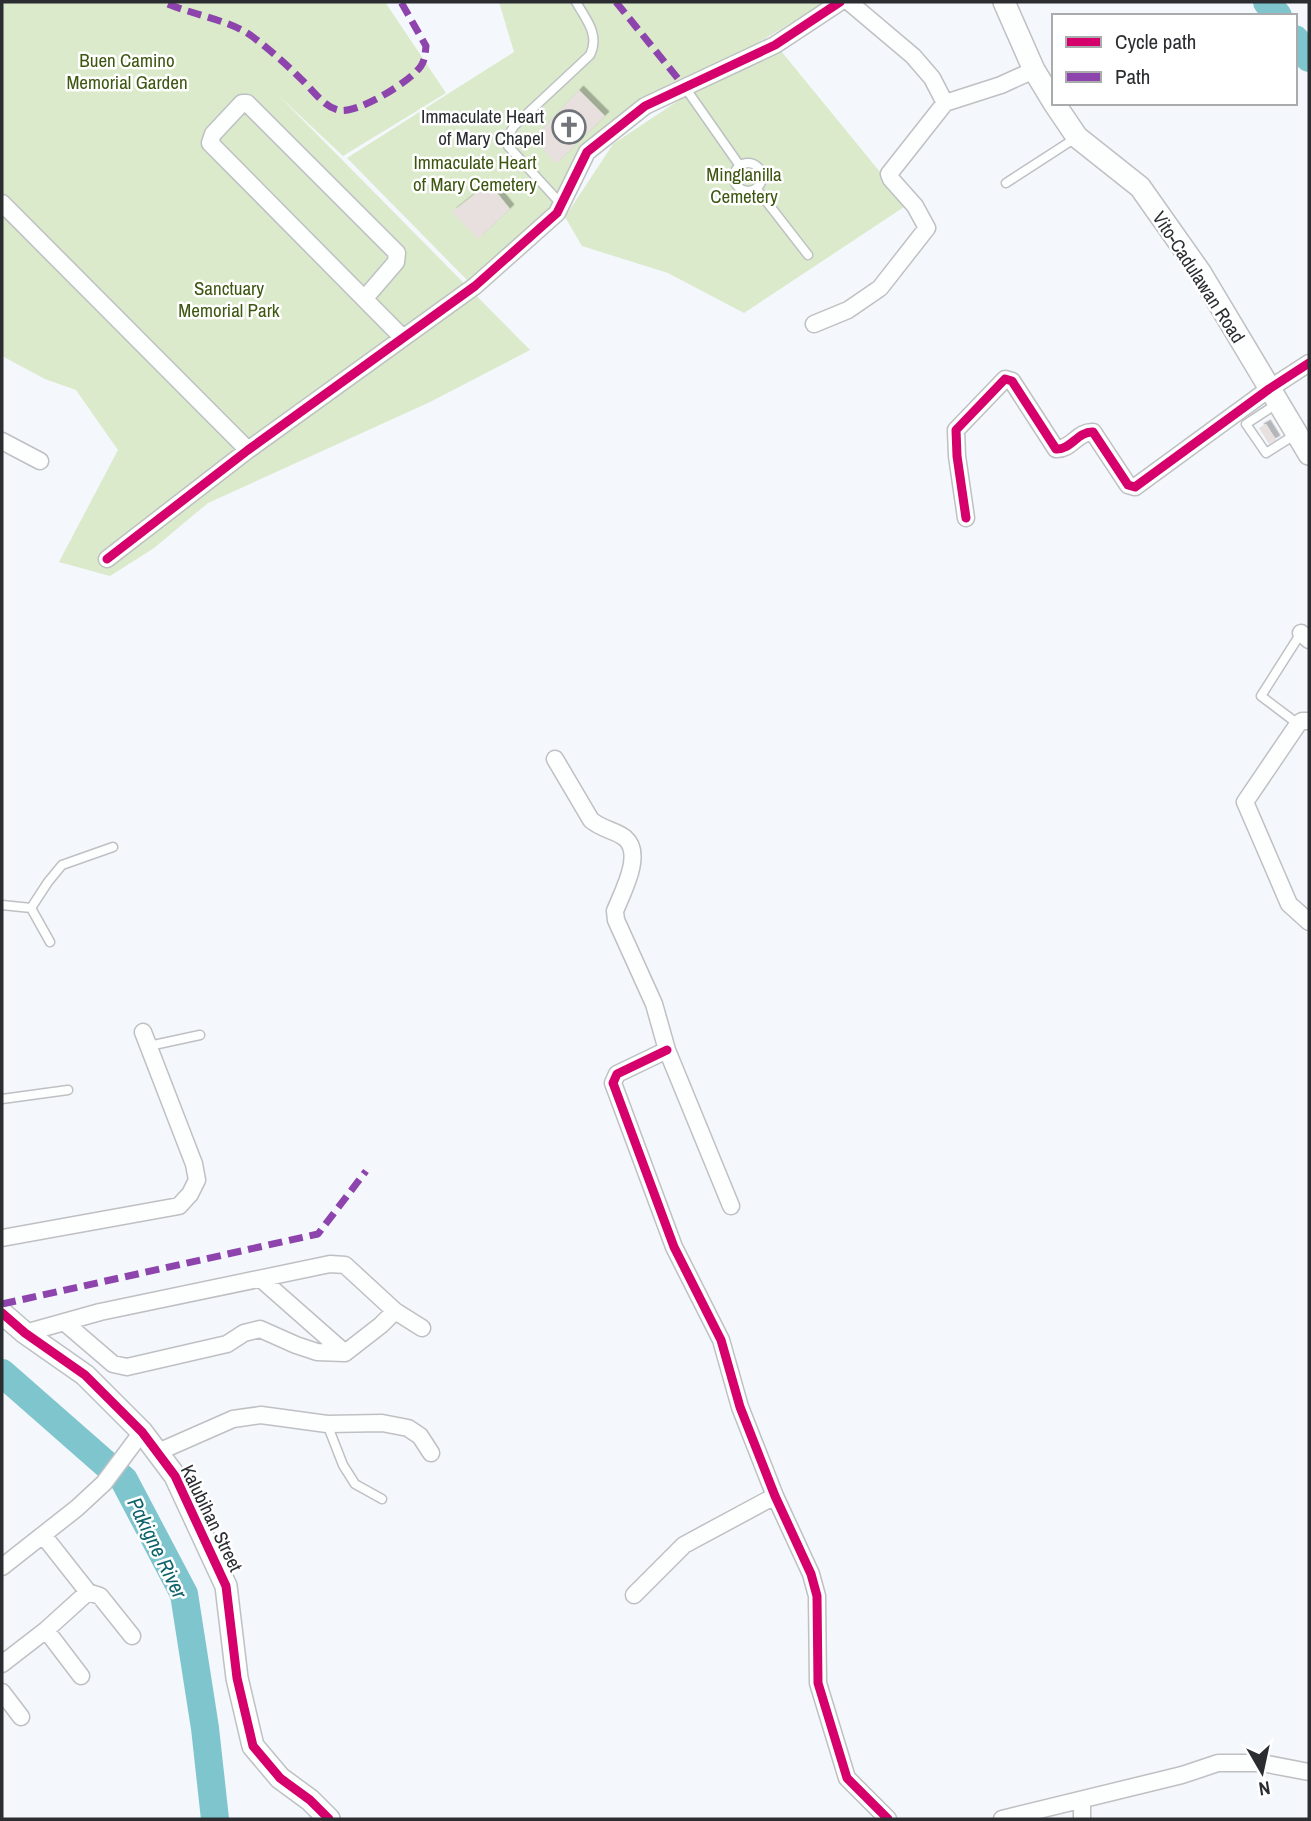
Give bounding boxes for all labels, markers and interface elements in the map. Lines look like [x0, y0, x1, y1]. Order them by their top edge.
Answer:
legend [1052, 14, 1297, 105]
text: Cycle path [1115, 27, 1196, 56]
park label: Buen Camino Memorial Garden [66, 47, 188, 95]
text: Path [1115, 62, 1150, 91]
place label: Immaculate Heart of Mary Chapel [421, 103, 545, 151]
church icon: Immaculate Heart of Mary Chapel [550, 108, 588, 146]
park label: Immaculate Heart of Mary Cemetery [413, 149, 537, 197]
park label: Minglanilla Cemetery [706, 161, 782, 209]
street label: Vito-Cadulawan Road [1147, 206, 1251, 348]
park label: Sanctuary Memorial Park [178, 275, 280, 323]
street label: Kalubihan Street [175, 1460, 249, 1576]
water label: Pakigne River [120, 1492, 195, 1604]
north arrow [1227, 1737, 1297, 1807]
text: N [1257, 1775, 1272, 1803]

